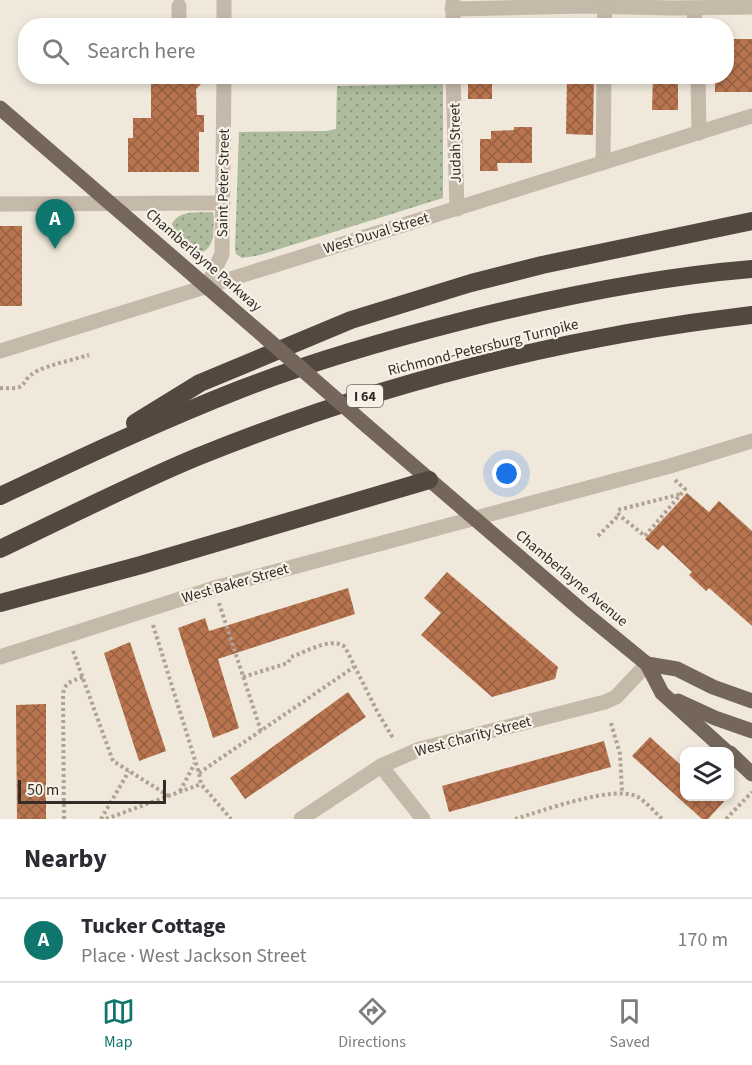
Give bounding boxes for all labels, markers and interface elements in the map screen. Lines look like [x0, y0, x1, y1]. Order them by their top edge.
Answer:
search box [18, 18, 734, 84]
icon: search [39, 35, 72, 68]
text: Search here [87, 35, 195, 67]
street label: Judah Street [444, 103, 467, 183]
street label: Saint Peter Street [212, 128, 235, 238]
pin: A [36, 200, 74, 249]
street label: Chamberlayne Parkway [141, 204, 266, 317]
street label: West Duval Street [321, 207, 431, 260]
street label: Richmond-Petersburg Turnpike [386, 314, 581, 381]
road number: I 64 [347, 385, 383, 407]
your location [492, 459, 521, 488]
street label: Chamberlayne Avenue [511, 525, 632, 632]
street label: West Baker Street [179, 558, 291, 609]
street label: West Charity Street [413, 711, 533, 762]
map controls [680, 747, 734, 801]
button: layers [680, 747, 734, 801]
scale bar [18, 777, 166, 804]
text: 50 m [27, 779, 59, 801]
text: Nearby [24, 840, 107, 877]
text: Tucker Cottage [81, 910, 226, 942]
text: A [38, 926, 49, 954]
text: 170 m [678, 926, 728, 954]
text: Place · West Jackson Street [81, 942, 306, 970]
tab: Map [102, 995, 135, 1053]
tab: Directions [338, 995, 406, 1053]
tab: Saved [609, 995, 650, 1053]

